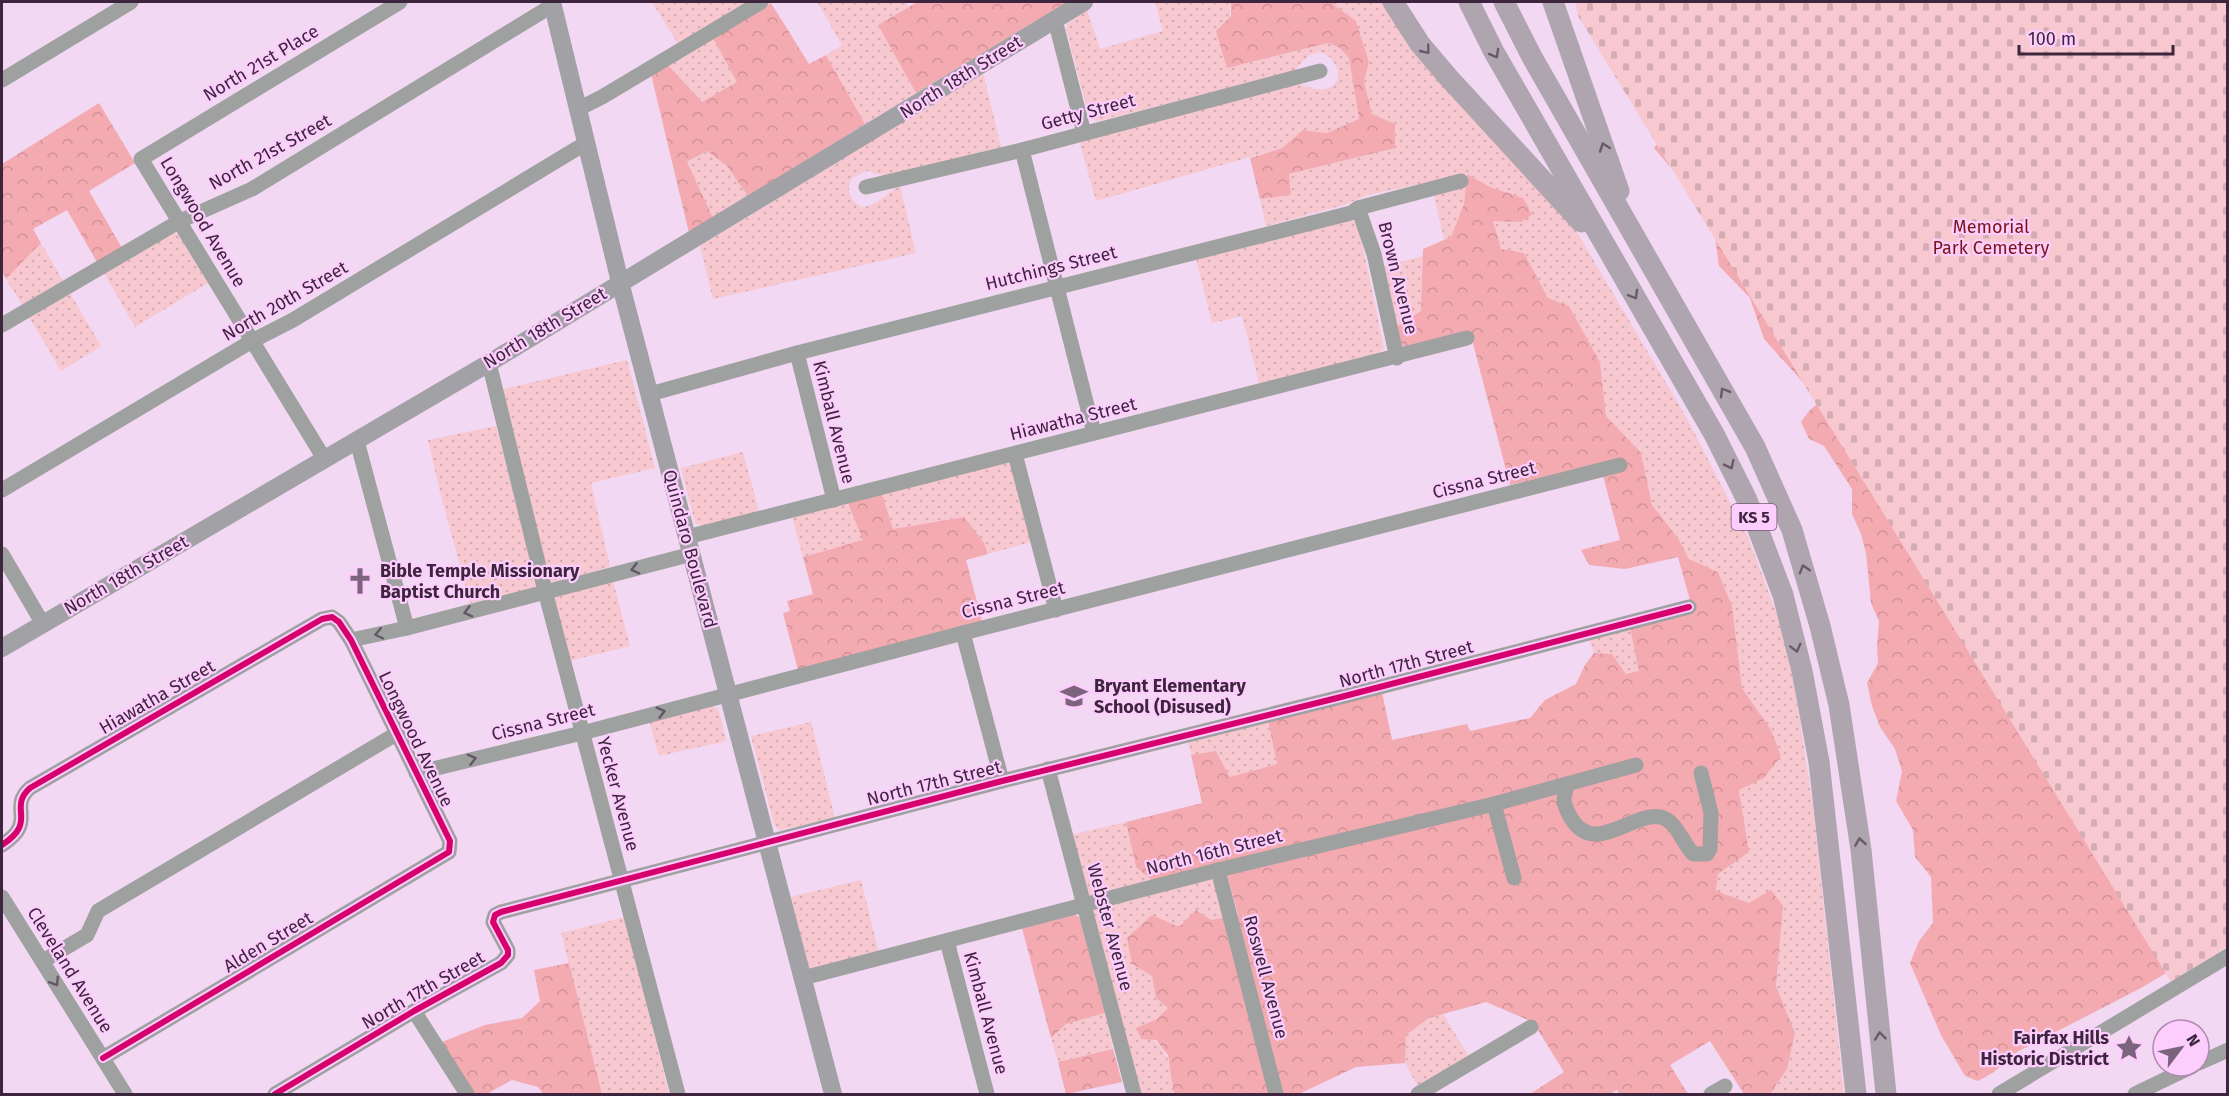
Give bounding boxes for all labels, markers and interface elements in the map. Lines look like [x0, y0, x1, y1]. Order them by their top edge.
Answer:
scale bar [2019, 18, 2174, 56]
street label: North 21st Place [199, 20, 323, 106]
text: 100 m [2028, 28, 2076, 50]
street label: North 18th Street [896, 30, 1027, 123]
one-way arrow [1418, 44, 1429, 55]
one-way arrow [1488, 47, 1499, 58]
street label: Getty Street [1039, 89, 1138, 135]
street label: North 21st Street [205, 109, 335, 195]
one-way arrow [1598, 142, 1611, 153]
street label: Longwood Avenue [155, 153, 251, 291]
park label: Memorial Park Cemetery [1933, 216, 2050, 259]
street label: Brown Avenue [1373, 219, 1423, 337]
street label: Hutchings Street [983, 241, 1120, 295]
street label: North 20th Street [218, 256, 352, 346]
street label: North 18th Street [479, 282, 611, 373]
one-way arrow [1627, 289, 1639, 299]
street label: Kimball Avenue [808, 358, 860, 486]
one-way arrow [1719, 388, 1731, 399]
street label: Hiawatha Street [1007, 392, 1139, 445]
street label: Cissna Street [1430, 456, 1538, 503]
one-way arrow [1723, 459, 1734, 470]
street label: Quindaro Boulevard [658, 467, 722, 631]
road number: KS 5 [1732, 504, 1776, 530]
street label: North 18th Street [60, 530, 193, 620]
place label: Bible Temple Missionary Baptist Church [380, 560, 580, 603]
one-way arrow [630, 561, 640, 574]
one-way arrow [1799, 565, 1811, 575]
church icon: Bible Temple Missionary Baptist Church [345, 566, 375, 596]
street label: Cissna Street [959, 576, 1067, 623]
one-way arrow [463, 605, 474, 617]
one-way arrow [375, 627, 385, 640]
street label: North 17th Street [1336, 635, 1476, 692]
one-way arrow [1789, 643, 1802, 653]
street label: Hiawatha Street [95, 655, 219, 739]
street label: Longwood Avenue [374, 668, 458, 810]
place label: Bryant Elementary School (Disused) [1094, 675, 1247, 718]
school or university icon: Bryant Elementary School (Disused) [1059, 681, 1089, 711]
street label: Cissna Street [489, 698, 597, 745]
one-way arrow [656, 706, 666, 719]
street label: Yecker Avenue [592, 734, 644, 854]
one-way arrow [467, 754, 477, 767]
street label: North 17th Street [864, 756, 1004, 810]
street label: North 16th Street [1144, 824, 1285, 880]
one-way arrow [1854, 838, 1866, 847]
street label: Webster Avenue [1082, 861, 1138, 993]
street label: Cleveland Avenue [22, 903, 118, 1037]
street label: Alden Street [219, 907, 317, 977]
street label: Roswell Avenue [1239, 913, 1293, 1041]
street label: North 17th Street [358, 946, 489, 1034]
street label: Kimball Avenue [959, 949, 1013, 1077]
one-way arrow [48, 976, 60, 986]
north arrow [2151, 1018, 2211, 1078]
place label: Fairfax Hills Historic District [1981, 1027, 2110, 1070]
text: N [2182, 1031, 2204, 1050]
one-way arrow [1874, 1032, 1887, 1041]
place icon: Fairfax Hills Historic District [2114, 1033, 2144, 1063]

